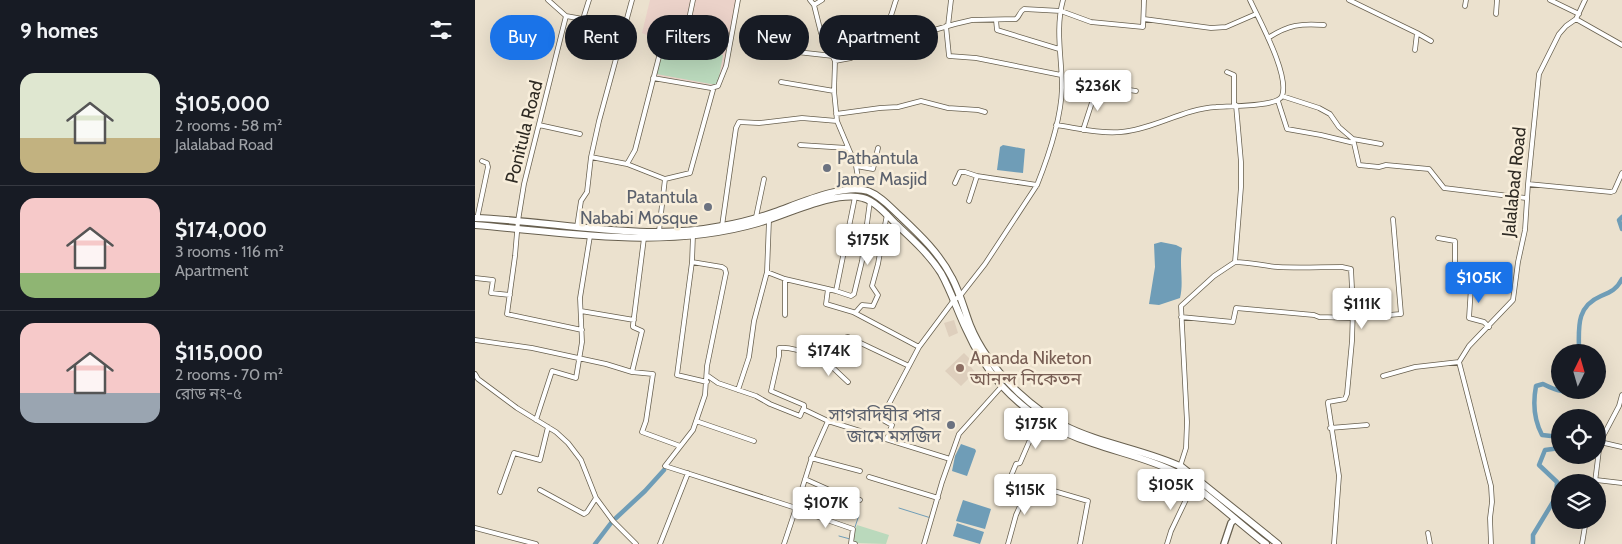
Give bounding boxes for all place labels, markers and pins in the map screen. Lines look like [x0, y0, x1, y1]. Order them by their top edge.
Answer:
pin: $236K [1063, 70, 1133, 112]
place label: Pathantula Jame Masjid [836, 147, 927, 190]
marker: Pathantula Jame Masjid [821, 162, 833, 174]
place label: Patantula Nababi Mosque [580, 186, 698, 229]
marker: Patantula Nababi Mosque [702, 201, 714, 213]
pin: $175K [833, 224, 903, 266]
pin: $105K [1444, 262, 1514, 304]
pin: $111K [1327, 288, 1397, 330]
pin: $174K [794, 334, 864, 377]
place label: Ananda Niketon আনন্দ নিকেতন [969, 347, 1092, 390]
marker: Ananda Niketon আনন্দ নিকেতন [954, 362, 966, 374]
place label: সাগরদিঘীর পার জামে মসজিদ [828, 404, 942, 447]
pin: $175K [1001, 408, 1071, 450]
marker: সাগরদিঘীর পার জামে মসজিদ [945, 419, 957, 431]
pin: $105K [1136, 468, 1206, 511]
pin: $115K [990, 474, 1060, 516]
pin: $107K [791, 486, 861, 529]

